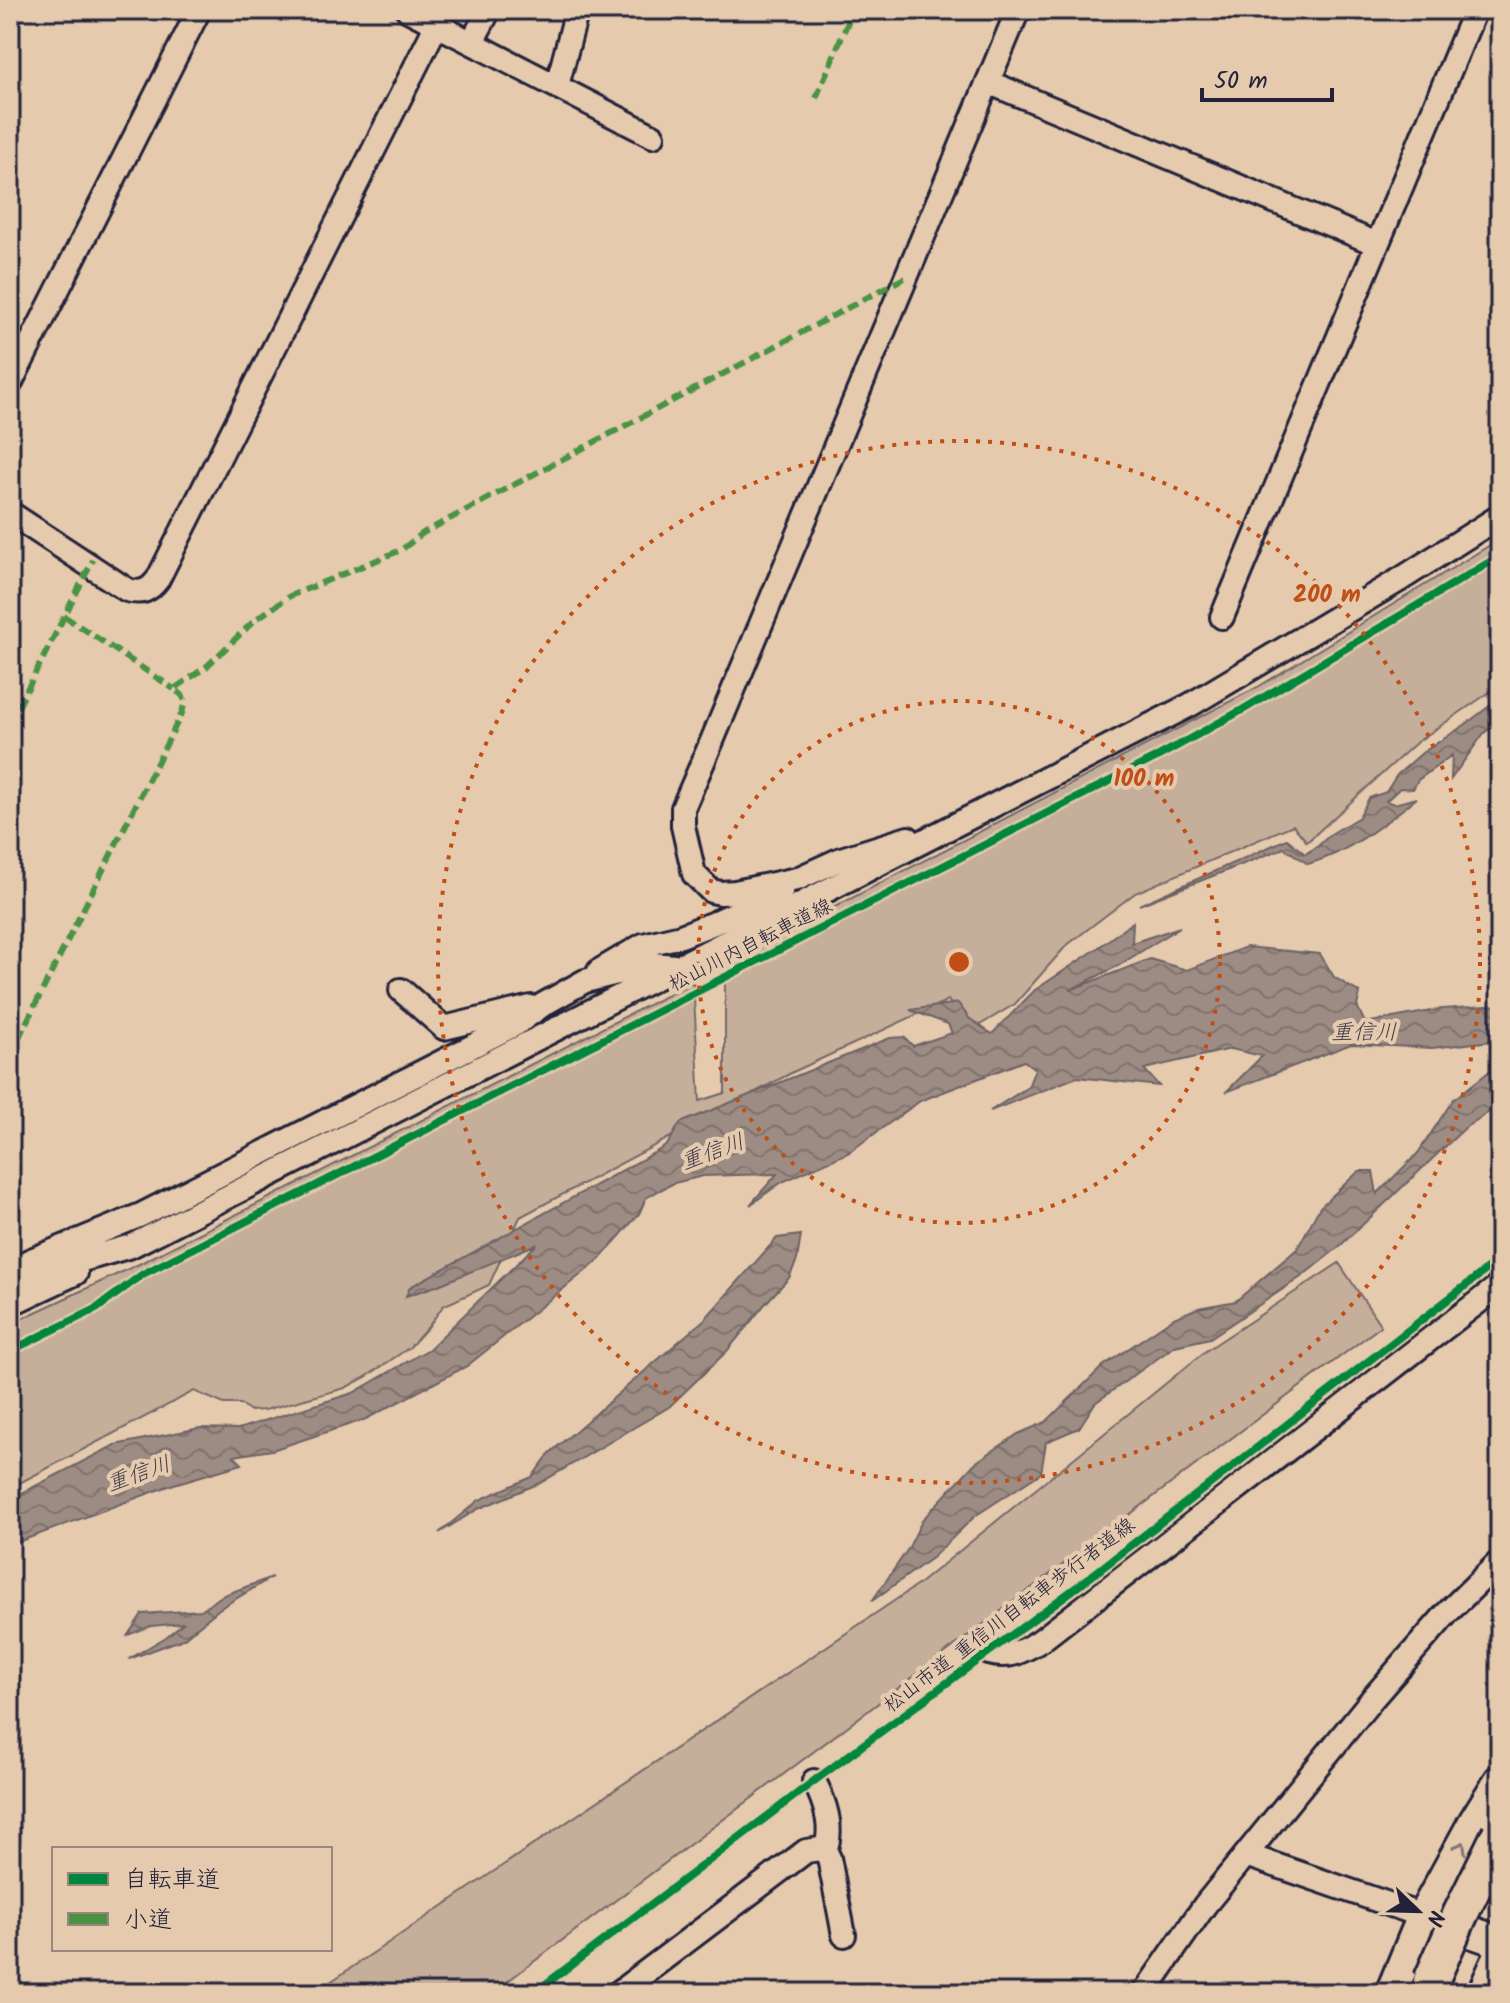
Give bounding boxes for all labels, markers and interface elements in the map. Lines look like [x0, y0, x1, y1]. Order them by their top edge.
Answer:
scale bar [1202, 52, 1332, 102]
text: 50 m [1214, 62, 1268, 101]
text: 200 m [1293, 576, 1361, 615]
text: 100 m [1114, 760, 1174, 799]
street label: 松山川内自転車道線 [664, 891, 838, 1001]
centre of rings [945, 948, 973, 976]
water label: 重信川 [1331, 1016, 1397, 1051]
water label: 重信川 [676, 1125, 750, 1181]
water label: 重信川 [102, 1448, 176, 1502]
street label: 松山市道 重信川自転車歩行者道線 [877, 1511, 1143, 1721]
one-way arrow [1451, 1840, 1466, 1855]
legend [52, 1847, 332, 1951]
text: 自転車道 [124, 1861, 220, 1900]
north arrow [1378, 1871, 1458, 1951]
text: 小道 [124, 1901, 172, 1940]
text: N [1415, 1905, 1453, 1931]

